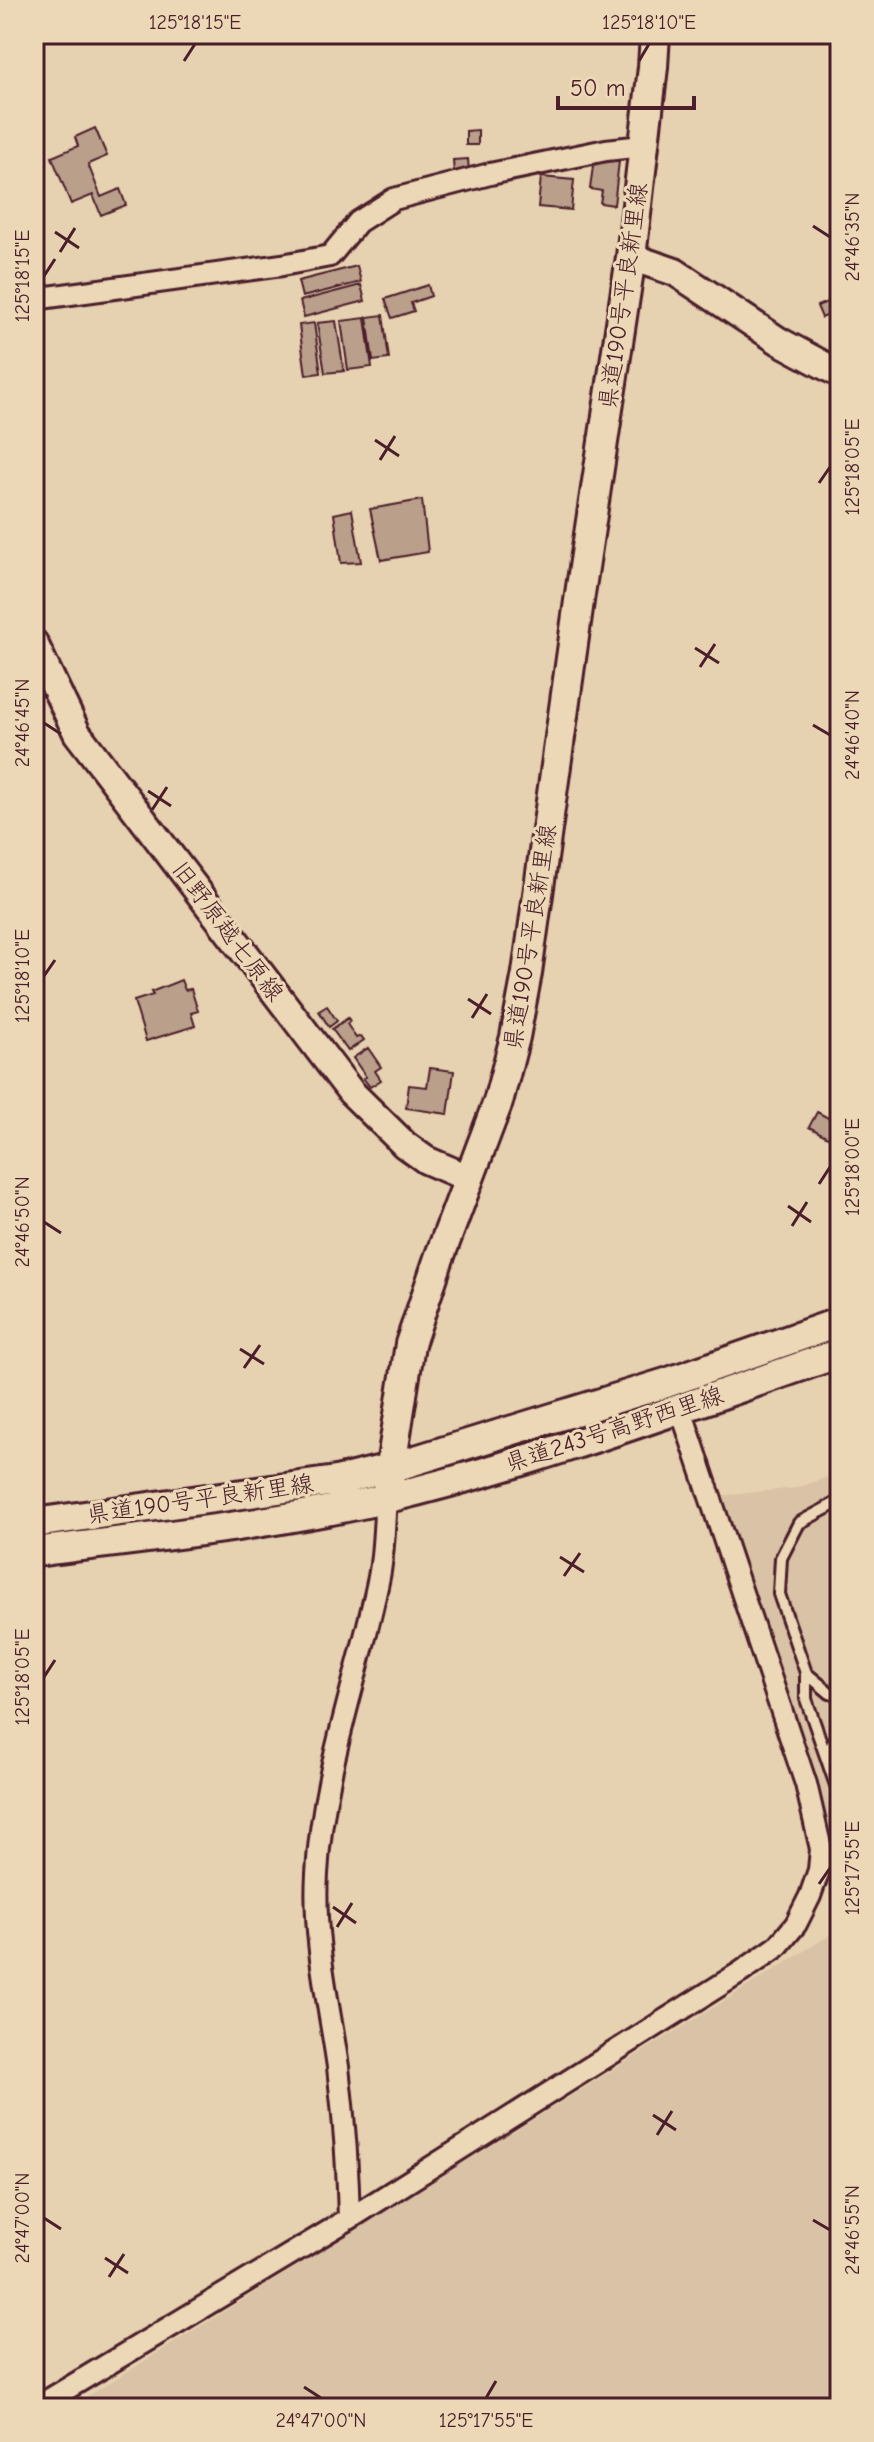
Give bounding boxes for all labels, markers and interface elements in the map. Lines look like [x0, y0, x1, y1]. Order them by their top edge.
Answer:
text: 125°18'15"E [149, 11, 241, 34]
text: 125°18'10"E [602, 11, 696, 34]
scale bar [558, 60, 694, 110]
text: 50 m [570, 74, 626, 102]
street label: 県道190号平良新里線 [593, 181, 653, 411]
text: 24°46'35"N [841, 192, 864, 282]
text: 125°18'15"E [11, 230, 34, 322]
text: 125°18'05"E [841, 419, 864, 515]
text: 24°46'45"N [11, 679, 34, 767]
text: 24°46'40"N [841, 690, 864, 780]
street label: 県道190号平良新里線 [498, 822, 562, 1052]
street label: 旧野原越七原線 [166, 855, 290, 1007]
text: 125°18'10"E [11, 929, 34, 1023]
text: 125°18'00"E [841, 1118, 864, 1216]
text: 24°46'50"N [11, 1176, 34, 1268]
street label: 県道243号高野西里線 [501, 1380, 727, 1478]
street label: 県道190号平良新里線 [85, 1469, 315, 1529]
text: 125°18'05"E [11, 1629, 34, 1725]
text: 125°17'55"E [841, 1821, 864, 1915]
text: 24°47'00"N [11, 2172, 34, 2264]
text: 24°46'55"N [841, 2185, 864, 2275]
text: 24°47'00"N [275, 2409, 367, 2432]
text: 125°17'55"E [439, 2409, 533, 2432]

